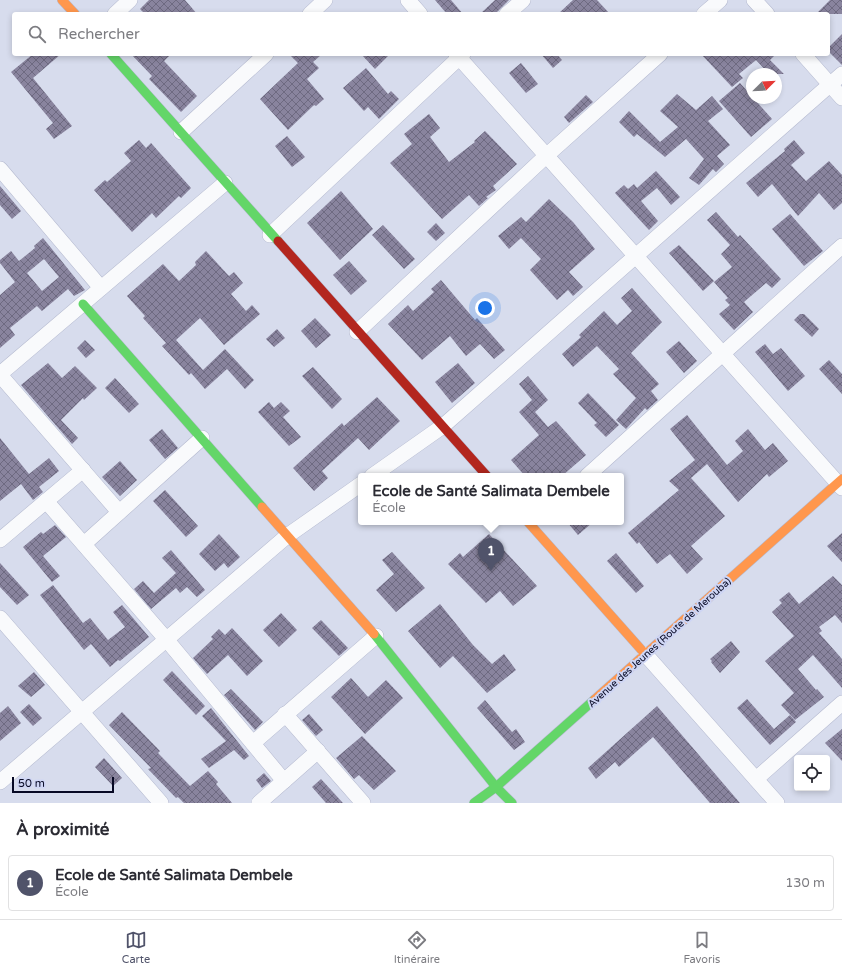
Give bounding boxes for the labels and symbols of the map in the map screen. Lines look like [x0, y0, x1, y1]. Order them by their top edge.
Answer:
north arrow [746, 68, 782, 104]
your location [475, 298, 495, 318]
pin: 1 [478, 538, 504, 571]
street label: Avenue des Jeunes (Route de Merouba) [586, 575, 734, 710]
scale bar [12, 775, 114, 794]

